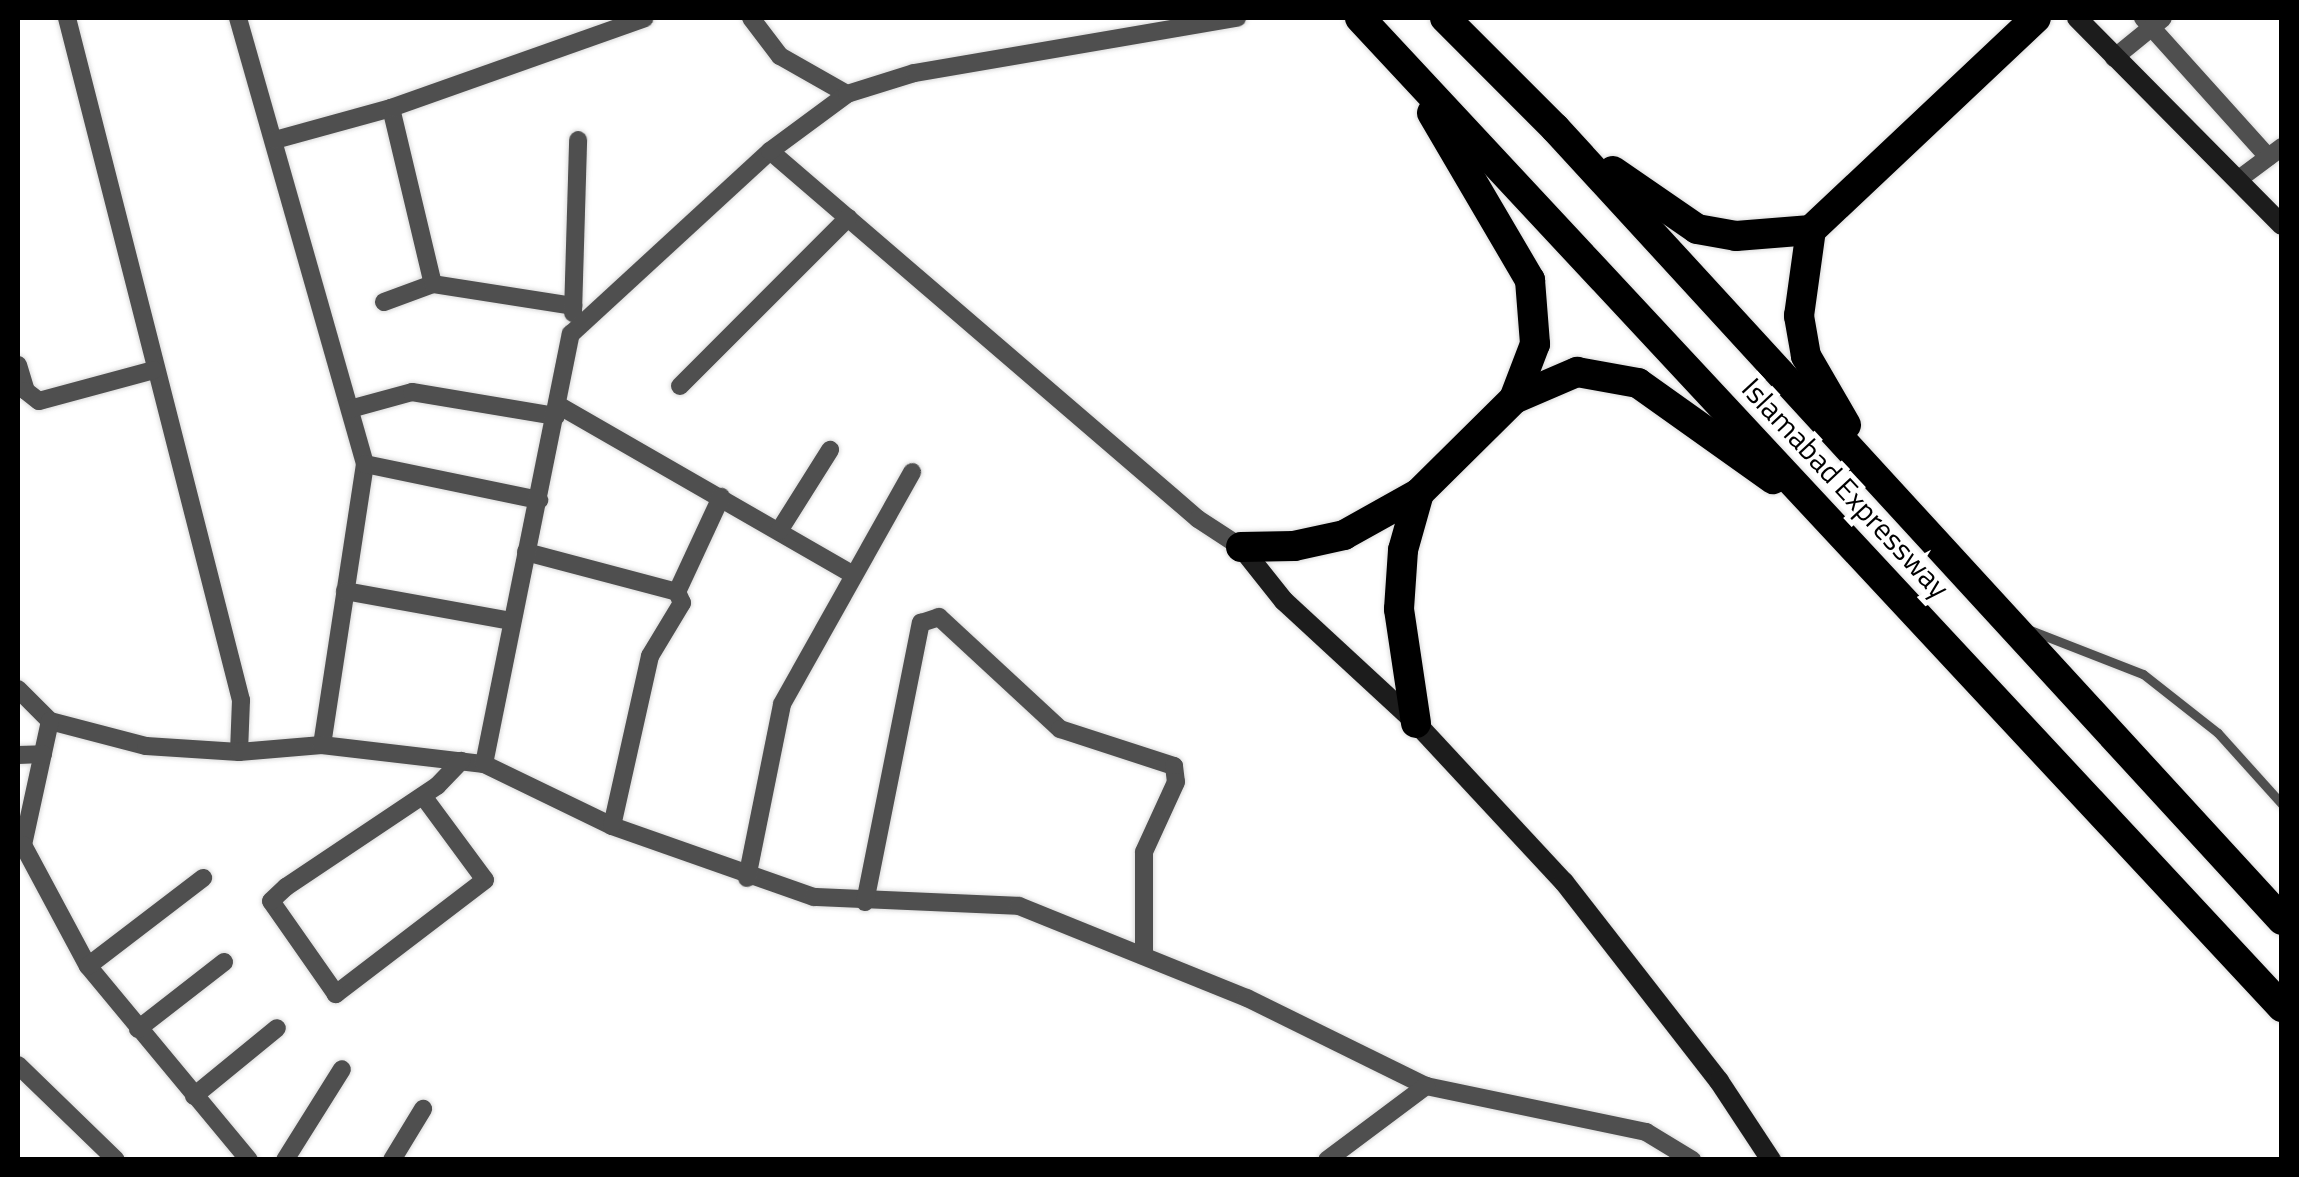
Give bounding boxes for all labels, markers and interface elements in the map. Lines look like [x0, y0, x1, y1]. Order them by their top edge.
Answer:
street label: Islamabad Expressway [1735, 371, 1957, 605]

